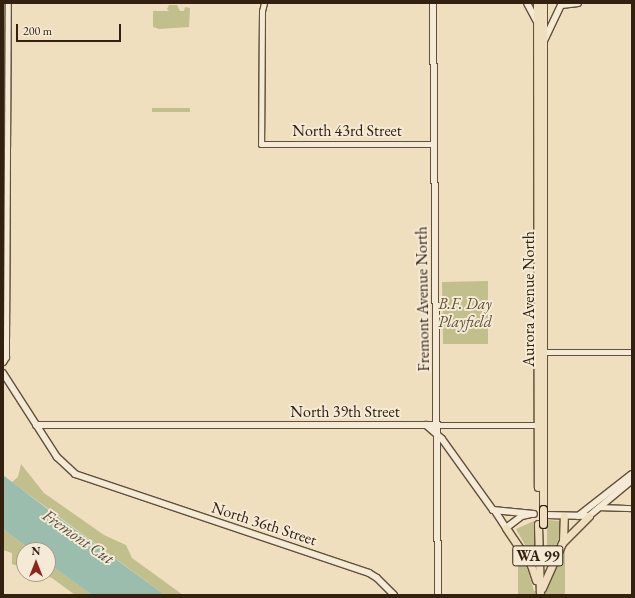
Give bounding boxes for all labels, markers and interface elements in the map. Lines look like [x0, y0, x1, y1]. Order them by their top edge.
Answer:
scale bar [18, 16, 123, 42]
text: 200 m [23, 23, 52, 39]
street label: North 43rd Street [292, 121, 402, 141]
street label: Fremont Avenue North [412, 226, 434, 372]
street label: Aurora Avenue North [519, 231, 539, 367]
park label: B.F. Day Playfield [438, 294, 492, 332]
street label: North 39th Street [290, 402, 400, 422]
street label: North 36th Street [209, 498, 319, 550]
water label: Fremont Cut [38, 505, 118, 569]
north arrow [16, 542, 56, 582]
road number: WA 99 [512, 543, 564, 569]
text: N [32, 544, 40, 558]

